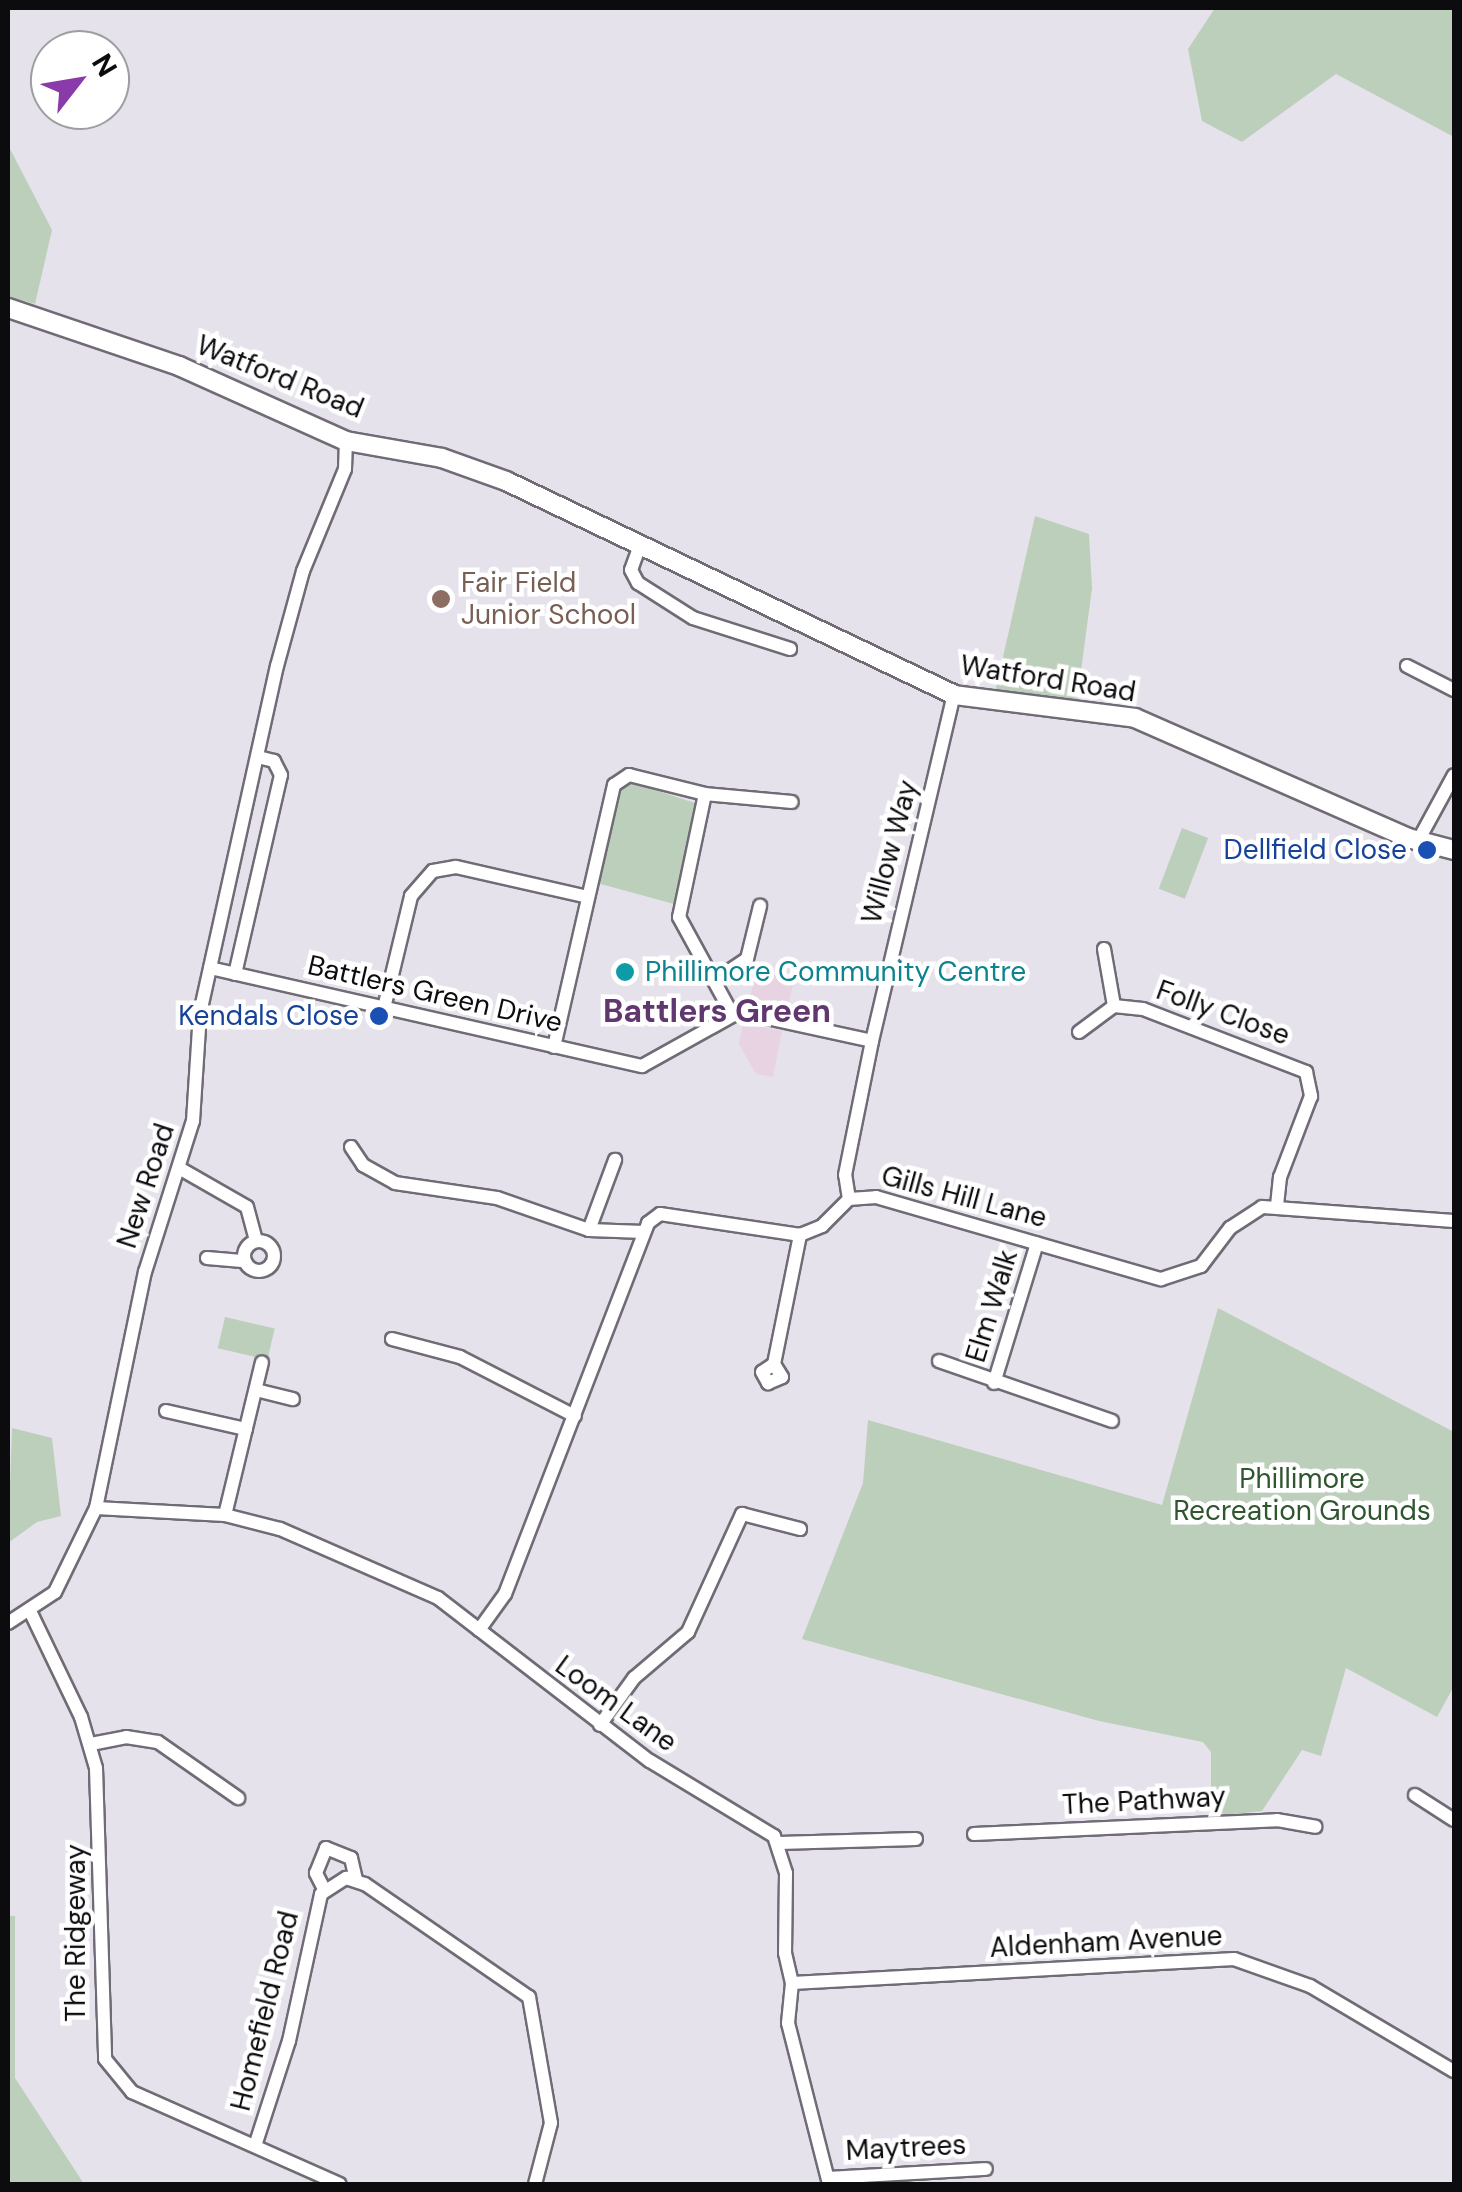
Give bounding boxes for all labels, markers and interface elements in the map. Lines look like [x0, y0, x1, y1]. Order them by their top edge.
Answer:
north arrow [30, 30, 130, 130]
text: N [83, 47, 126, 84]
street label: Watford Road [192, 328, 368, 426]
place label: Fair Field Junior School [461, 566, 636, 632]
marker: Fair Field Junior School [430, 588, 452, 610]
street label: Watford Road [958, 649, 1138, 709]
street label: Willow Way [855, 777, 925, 927]
place label: Dellfield Close [1224, 833, 1407, 867]
marker: Dellfield Close [1416, 839, 1438, 861]
street label: Battlers Green Drive [304, 948, 566, 1040]
place label: Phillimore Community Centre [645, 955, 1026, 989]
marker: Phillimore Community Centre [614, 961, 636, 983]
street label: Folly Close [1152, 973, 1294, 1053]
district label: Battlers Green [603, 992, 831, 1030]
place label: Kendals Close [178, 999, 359, 1033]
marker: Kendals Close [368, 1005, 390, 1027]
street label: New Road [110, 1120, 182, 1252]
street label: Gills Hill Lane [878, 1159, 1050, 1235]
street label: Elm Walk [959, 1246, 1025, 1366]
park label: Phillimore Recreation Grounds [1173, 1462, 1431, 1528]
street label: Loom Lane [549, 1649, 683, 1759]
street label: The Pathway [1061, 1780, 1227, 1822]
street label: The Ridgeway [59, 1844, 93, 2022]
street label: Homefield Road [224, 1908, 306, 2114]
street label: Aldenham Avenue [989, 1919, 1223, 1965]
street label: Maytrees [845, 2128, 967, 2168]

